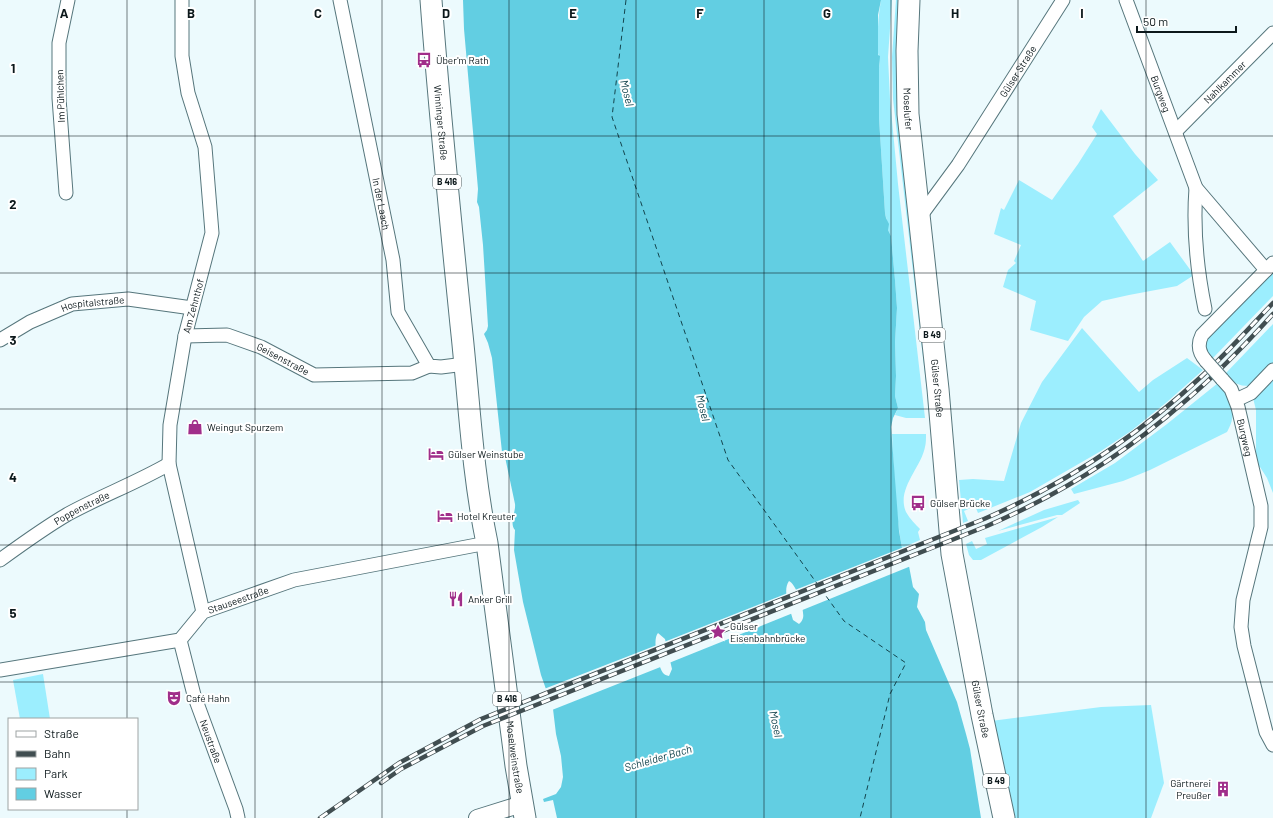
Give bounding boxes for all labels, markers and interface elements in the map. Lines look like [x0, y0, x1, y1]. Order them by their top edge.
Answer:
text: A [60, 5, 69, 21]
text: B [187, 5, 195, 21]
text: C [314, 5, 322, 21]
text: D [442, 5, 450, 21]
text: E [569, 5, 577, 21]
text: F [696, 5, 704, 21]
text: G [823, 5, 831, 21]
text: H [951, 5, 959, 21]
text: I [1080, 5, 1084, 21]
scale bar [1137, 8, 1236, 34]
text: 50 m [1143, 14, 1168, 28]
street label: Gülser Straße [997, 43, 1039, 99]
bus stop icon: Über'm Rath [415, 51, 433, 69]
place label: Über'm Rath [436, 54, 489, 66]
street label: Nahlkammer [1201, 58, 1248, 106]
text: 1 [11, 60, 15, 76]
street label: Im Pühlchen [53, 69, 67, 123]
street label: Burgweg [1149, 74, 1173, 114]
water label: Mosel [618, 78, 637, 108]
street label: Winninger Straße [432, 84, 451, 161]
street label: Moselufer [902, 88, 916, 131]
road number: B 416 [433, 175, 461, 189]
street label: In der Laach [370, 177, 393, 231]
text: 2 [9, 196, 17, 212]
street label: Am Zehnthof [180, 277, 206, 335]
street label: Hospitalstraße [59, 293, 125, 314]
road number: B 49 [919, 328, 945, 342]
text: 3 [9, 332, 17, 348]
street label: Geisenstraße [255, 340, 311, 377]
street label: Gülser Straße [929, 358, 946, 418]
water label: Mosel [694, 393, 713, 423]
street label: Burgweg [1235, 417, 1255, 457]
shop icon: Weingut Spurzem [186, 418, 204, 436]
place label: Weingut Spurzem [207, 421, 283, 433]
hotel icon: Gülser Weinstube [427, 445, 445, 463]
place label: Gülser Weinstube [448, 448, 524, 460]
text: 4 [9, 469, 17, 485]
street label: Poppenstraße [51, 488, 111, 527]
bus stop icon: Gülser Brücke [909, 494, 927, 512]
place label: Gülser Brücke [930, 497, 990, 509]
hotel icon: Hotel Kreuter [436, 507, 454, 525]
place label: Hotel Kreuter [457, 510, 515, 522]
street label: Stauseestraße [206, 583, 270, 616]
restaurant icon: Anker Grill [447, 590, 465, 608]
place label: Anker Grill [468, 593, 512, 605]
text: 5 [9, 605, 17, 621]
place label: Gülser Eisenbahnbrücke [730, 620, 805, 644]
place icon: Gülser Eisenbahnbrücke [709, 623, 727, 641]
street label: Gülser Straße [970, 679, 993, 739]
theatre icon: Café Hahn [165, 689, 183, 707]
place label: Café Hahn [186, 692, 230, 704]
road number: B 416 [493, 692, 521, 706]
water label: Mosel [767, 709, 786, 739]
legend [8, 718, 138, 810]
street label: Neustraße [198, 718, 225, 765]
street label: Moselweinstraße [504, 720, 527, 794]
text: Straße [44, 726, 79, 740]
water label: Schleider Bach [623, 742, 693, 773]
text: Bahn [44, 746, 71, 760]
text: Park [44, 766, 68, 780]
road number: B 49 [983, 774, 1009, 788]
place label: Gärtnerei Preußer [1170, 777, 1211, 801]
building icon: Gärtnerei Preußer [1214, 780, 1232, 798]
text: Wasser [44, 786, 83, 800]

